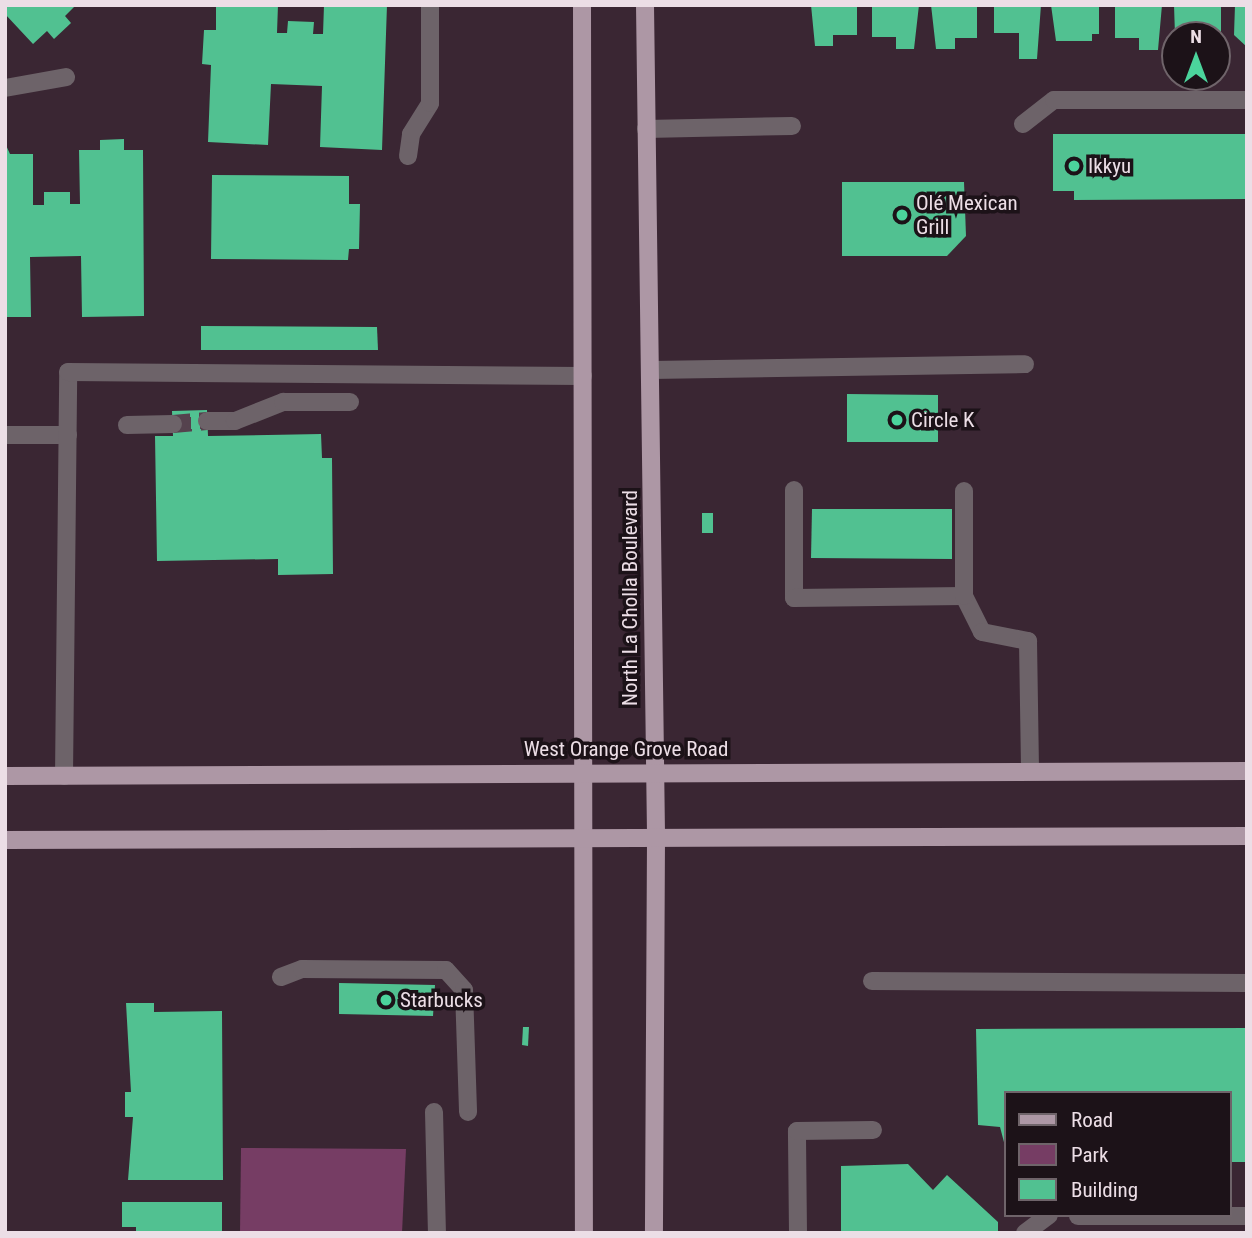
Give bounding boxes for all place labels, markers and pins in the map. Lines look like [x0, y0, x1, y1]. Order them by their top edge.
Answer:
place label: Ikkyu [1088, 153, 1131, 179]
marker: Ikkyu [1066, 158, 1082, 174]
place label: Olé Mexican Grill [916, 190, 1018, 240]
marker: Olé Mexican Grill [894, 207, 910, 223]
place label: Circle K [911, 407, 975, 433]
marker: Circle K [889, 412, 905, 428]
place label: Starbucks [400, 987, 483, 1013]
marker: Starbucks [378, 992, 394, 1008]

